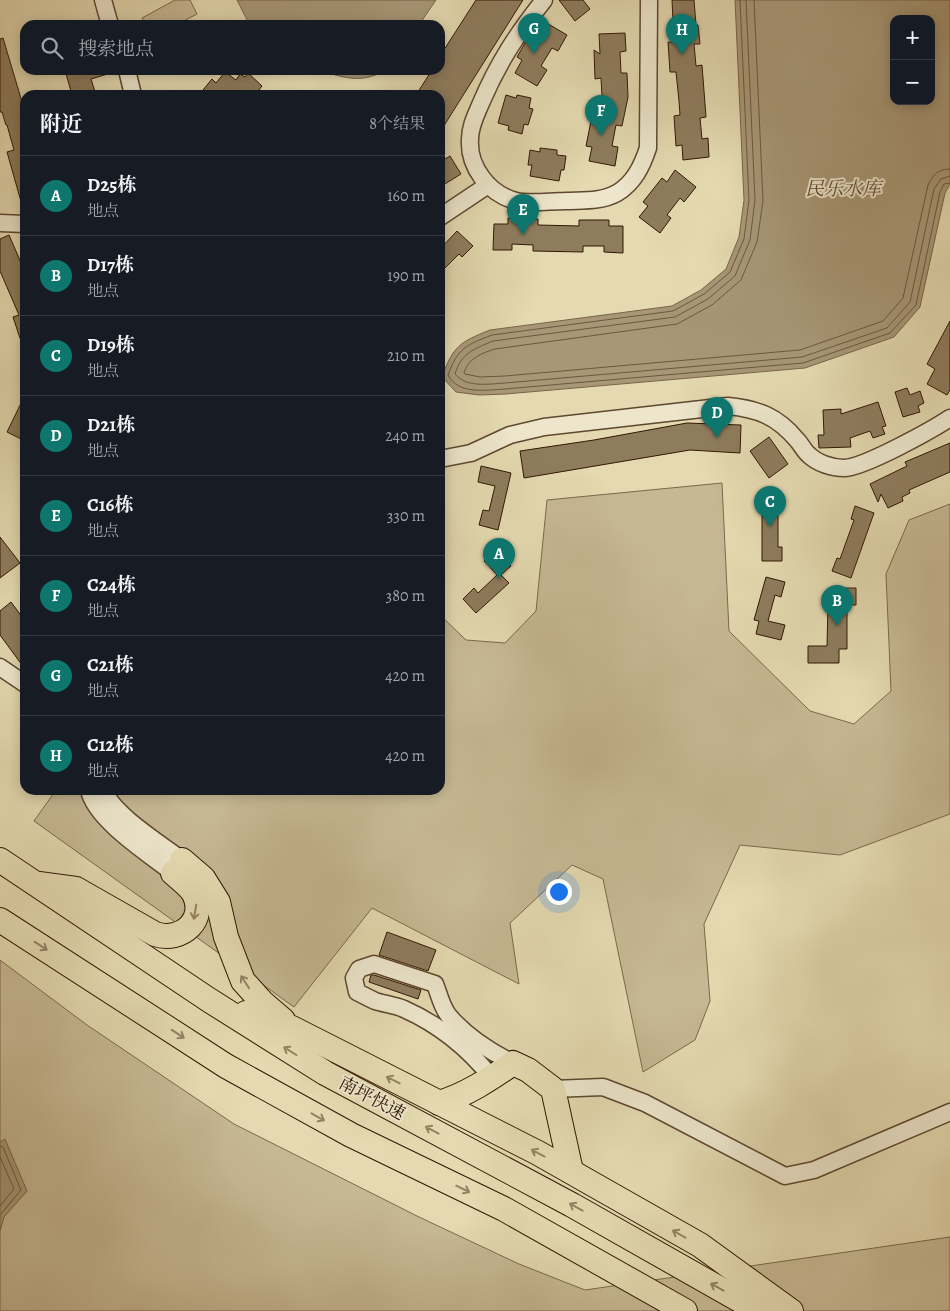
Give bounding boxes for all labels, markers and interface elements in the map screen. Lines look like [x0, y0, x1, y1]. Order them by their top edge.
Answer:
pin: G [518, 13, 550, 54]
pin: H [666, 14, 698, 55]
map controls [890, 15, 935, 105]
button: + [890, 15, 935, 60]
search box [20, 20, 445, 75]
icon: search [38, 34, 66, 62]
text: 搜索地点 [78, 36, 154, 62]
button: − [890, 60, 935, 105]
pin: F [585, 95, 617, 136]
text: 附近 [40, 110, 82, 138]
text: 8个结果 [369, 113, 425, 135]
text: D25栋 [87, 172, 136, 198]
water label: 民乐水库 [805, 176, 884, 202]
text: A [51, 185, 61, 207]
text: 160 m [387, 185, 425, 207]
pin: E [507, 194, 539, 235]
text: 地点 [87, 200, 119, 222]
text: D17栋 [87, 252, 134, 278]
text: B [51, 265, 61, 287]
text: 190 m [387, 265, 425, 287]
text: 地点 [87, 280, 119, 302]
text: D19栋 [87, 332, 135, 358]
text: C [51, 345, 61, 367]
text: 210 m [387, 345, 425, 367]
text: 地点 [87, 360, 119, 382]
pin: D [701, 397, 733, 438]
text: D21栋 [87, 412, 135, 438]
text: D [50, 425, 62, 447]
text: 240 m [385, 425, 425, 447]
text: 地点 [87, 440, 119, 462]
pin: C [754, 486, 786, 527]
text: C16栋 [87, 492, 133, 518]
text: E [51, 505, 61, 527]
text: 330 m [387, 505, 425, 527]
text: 地点 [87, 520, 119, 542]
pin: A [483, 538, 515, 579]
text: C24栋 [87, 572, 136, 598]
text: F [52, 585, 60, 607]
text: 380 m [386, 585, 425, 607]
pin: B [821, 585, 853, 626]
text: 地点 [87, 600, 119, 622]
text: C21栋 [87, 652, 134, 678]
text: G [51, 665, 61, 687]
text: 420 m [385, 665, 425, 687]
text: 地点 [87, 680, 119, 702]
text: C12栋 [87, 732, 134, 758]
text: H [50, 745, 62, 767]
text: 420 m [385, 745, 425, 767]
text: 地点 [87, 760, 119, 782]
your location [546, 879, 572, 905]
one-way arrow [190, 904, 200, 920]
one-way arrow [34, 941, 48, 952]
one-way arrow [240, 975, 250, 989]
one-way arrow [170, 1030, 184, 1040]
one-way arrow [284, 1046, 298, 1056]
street label: 南坪快速 [335, 1071, 409, 1125]
one-way arrow [386, 1074, 401, 1084]
one-way arrow [310, 1112, 324, 1122]
one-way arrow [425, 1125, 440, 1134]
one-way arrow [531, 1148, 546, 1157]
one-way arrow [455, 1185, 470, 1195]
one-way arrow [568, 1202, 583, 1212]
one-way arrow [673, 1228, 687, 1238]
one-way arrow [710, 1281, 725, 1291]

